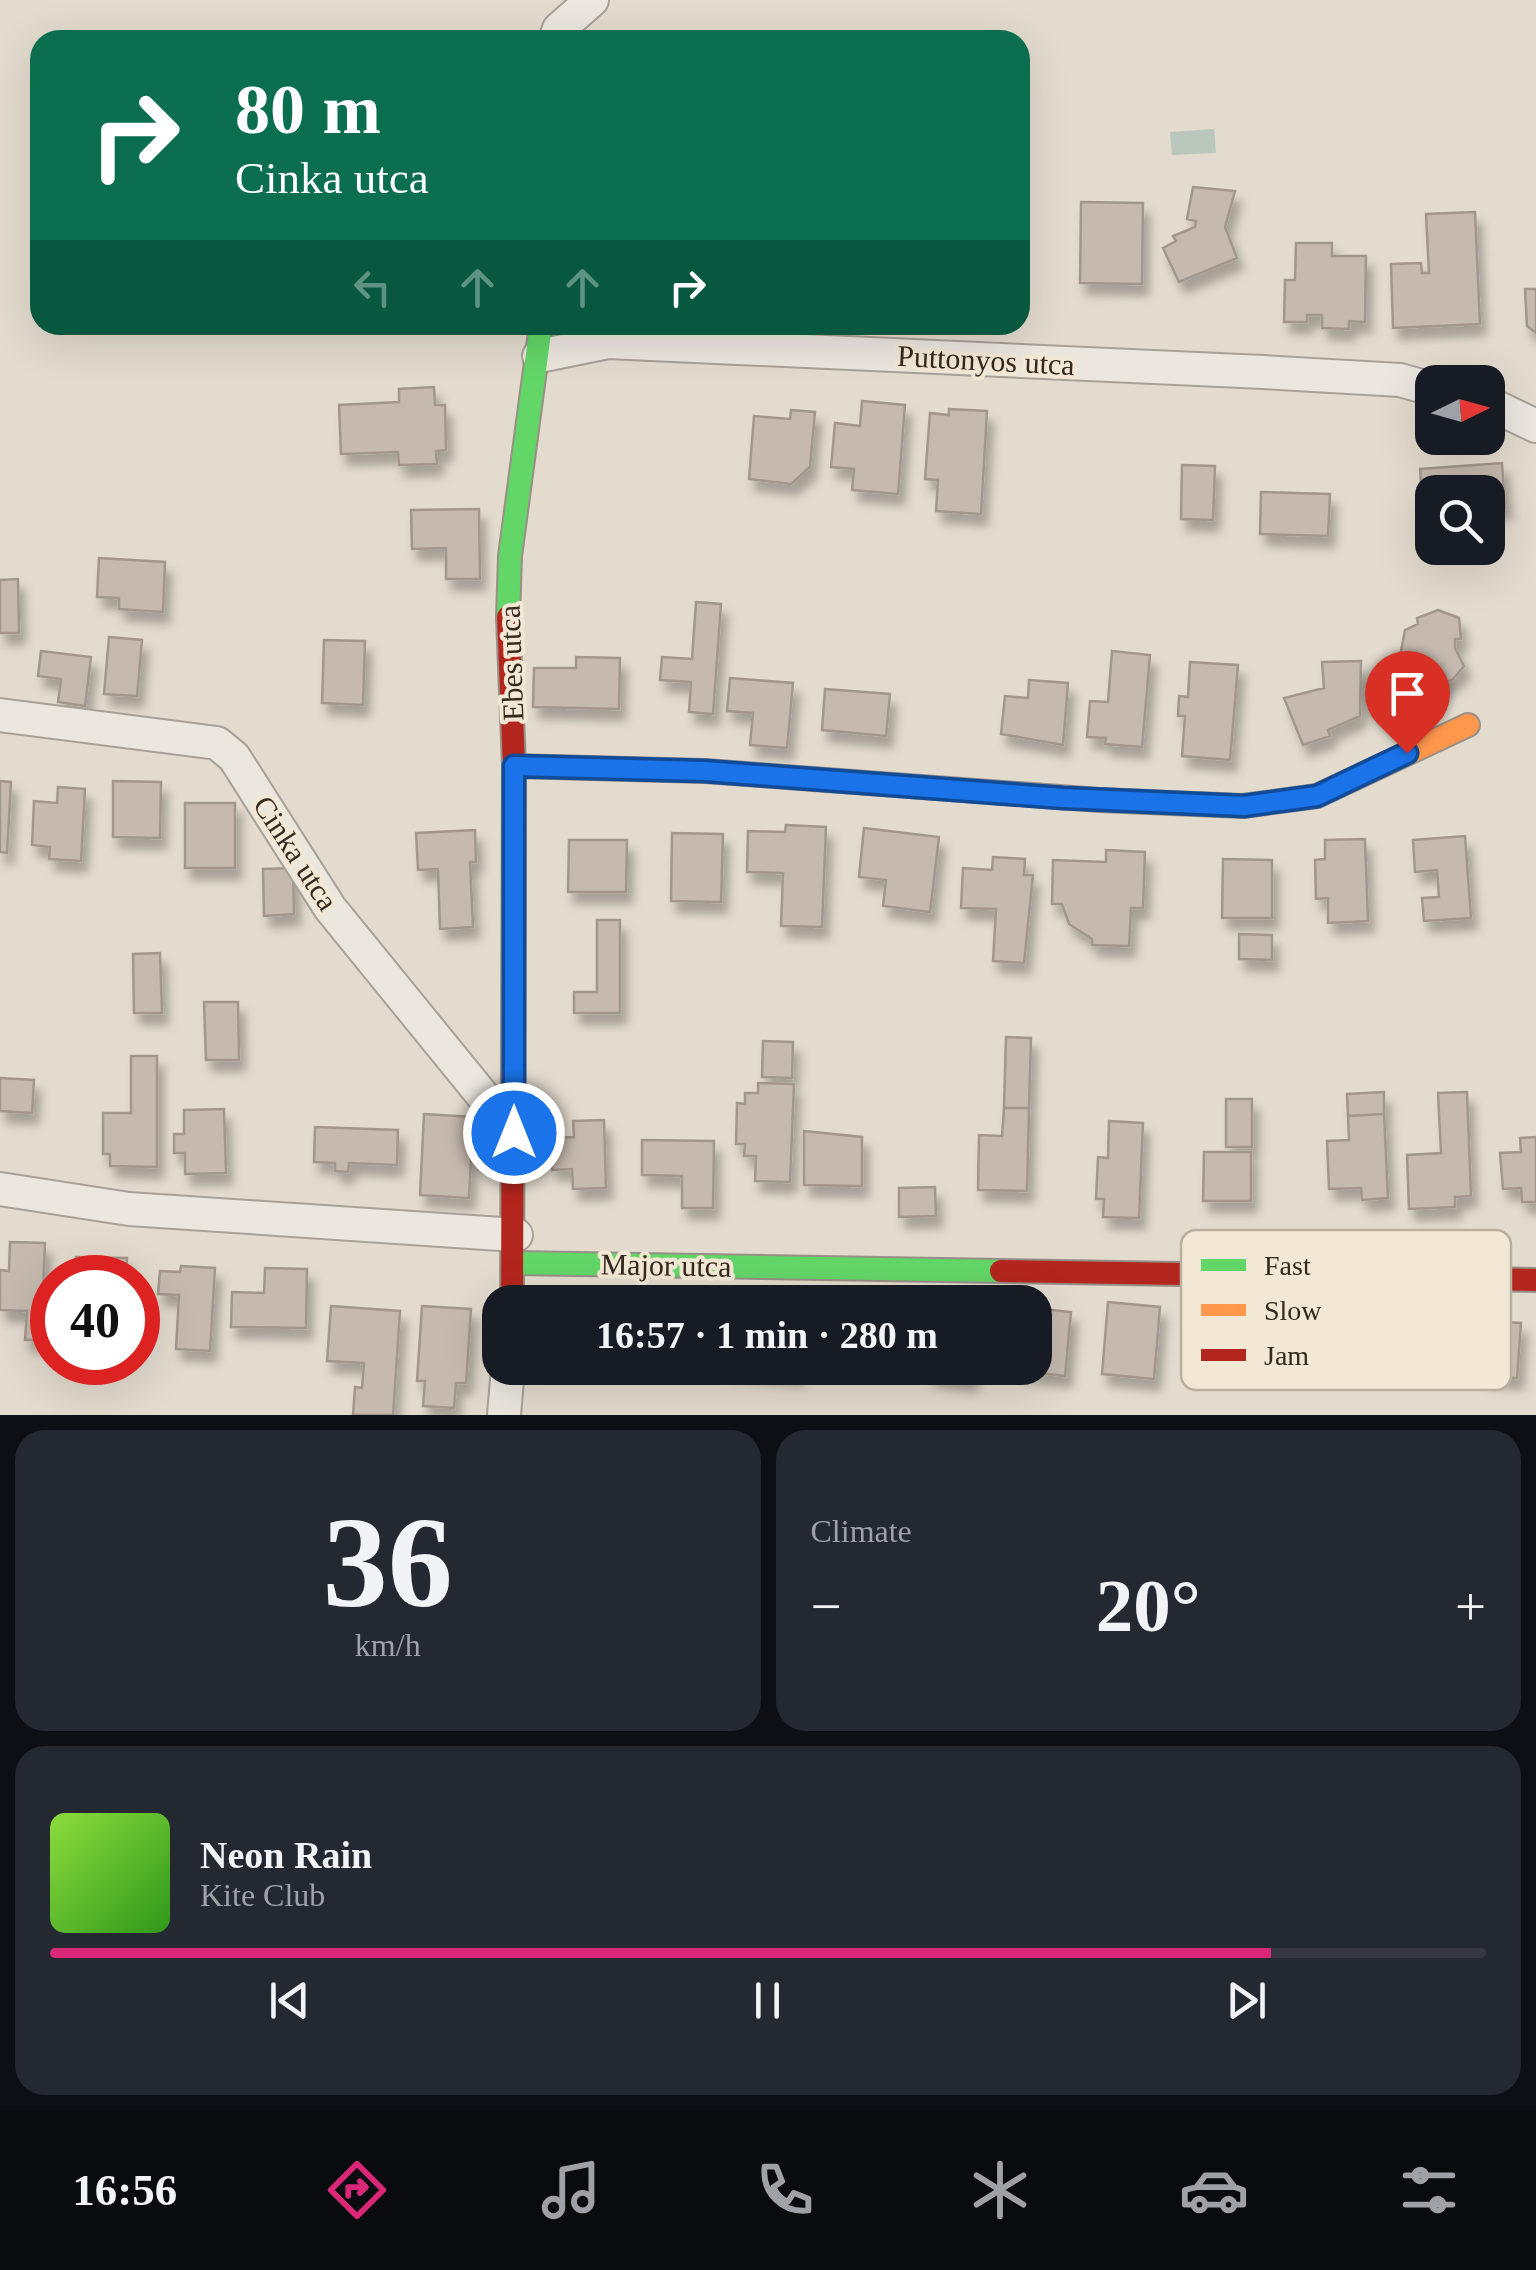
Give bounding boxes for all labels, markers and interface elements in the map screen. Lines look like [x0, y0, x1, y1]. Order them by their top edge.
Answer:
icon: right [70, 70, 200, 200]
text: 80 m [235, 71, 381, 148]
text: Cinka utca [235, 153, 429, 203]
icon: left [345, 260, 400, 315]
icon: ahead [450, 260, 505, 315]
icon: ahead [555, 260, 610, 315]
icon: right [660, 260, 715, 315]
street label: Puttonyos utca [897, 339, 1075, 381]
north arrow [1415, 365, 1505, 455]
map controls [1415, 365, 1505, 565]
button: search [1415, 475, 1505, 565]
street label: Ebes utca [492, 605, 530, 721]
pin [1365, 651, 1450, 754]
icon: arrive [1380, 666, 1435, 721]
street label: Cinka utca [247, 790, 345, 916]
position arrow [462, 1081, 566, 1185]
legend [1181, 1230, 1511, 1390]
street label: Major utca [600, 1247, 732, 1283]
text: Fast [1264, 1250, 1311, 1281]
speed limit sign: 40 [30, 1255, 160, 1385]
text: Slow [1264, 1295, 1322, 1326]
text: 16:57 · 1 min · 280 m [596, 1314, 938, 1356]
text: Jam [1264, 1340, 1309, 1371]
text: 36 [323, 1490, 453, 1634]
text: Climate [811, 1513, 912, 1549]
text: 20° [1096, 1564, 1201, 1647]
text: − [811, 1576, 842, 1637]
text: + [1455, 1576, 1486, 1637]
text: km/h [355, 1627, 421, 1663]
text: Neon Rain [200, 1834, 372, 1876]
text: Kite Club [200, 1877, 325, 1913]
icon: previous [262, 1973, 317, 2028]
icon: pause [740, 1973, 795, 2028]
icon: next [1219, 1973, 1274, 2028]
icon: directions [322, 2155, 392, 2225]
icon: music [536, 2155, 606, 2225]
icon: phone [750, 2155, 820, 2225]
icon: climate [965, 2155, 1035, 2225]
icon: car [1179, 2155, 1249, 2225]
icon: filters [1394, 2155, 1464, 2225]
text: 16:56 [72, 2165, 177, 2215]

